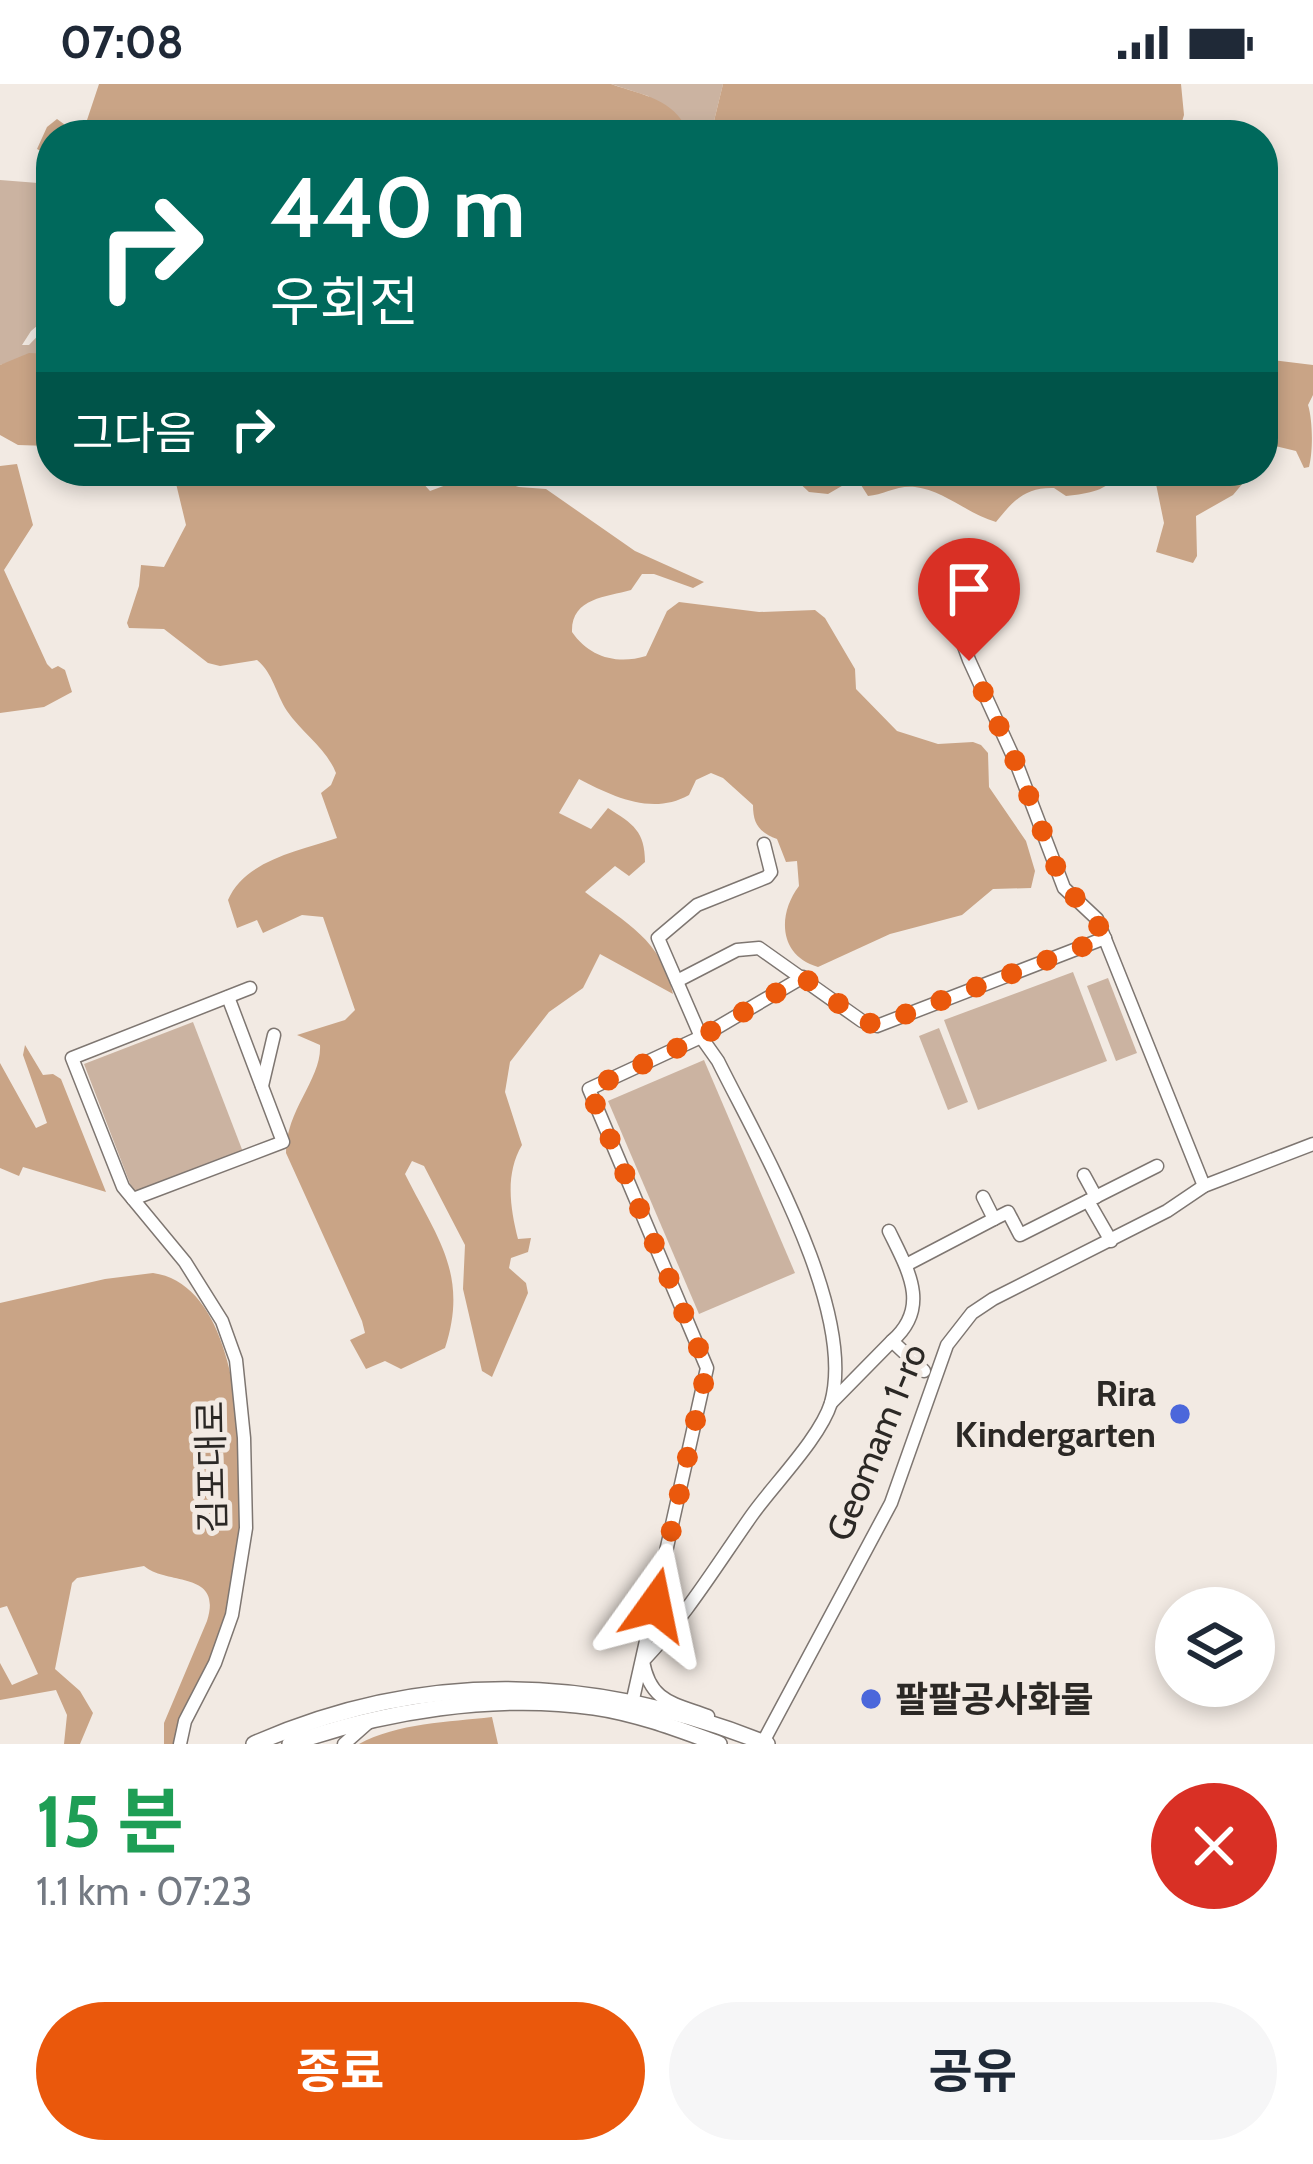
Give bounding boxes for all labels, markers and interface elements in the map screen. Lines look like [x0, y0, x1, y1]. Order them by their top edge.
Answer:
text: 07:08 [60, 15, 184, 69]
text: 440 m [270, 156, 526, 258]
icon: right [72, 168, 228, 324]
text: 우회전 [270, 269, 419, 335]
icon: right [220, 396, 286, 462]
text: 그다음 [72, 406, 196, 460]
pin [918, 538, 1020, 661]
icon: arrive [936, 556, 1002, 622]
street label: Geomam 1-ro [817, 1337, 935, 1547]
place label: Rira Kindergarten [954, 1371, 1156, 1456]
street label: 김포대로 [188, 1400, 234, 1534]
marker: Rira Kindergarten [1167, 1401, 1193, 1427]
position arrow [592, 1542, 718, 1668]
map controls [1155, 1587, 1275, 1707]
button: layers [1155, 1587, 1275, 1707]
place label: 팔팔공사화물 [895, 1677, 1094, 1721]
marker: 팔팔공사화물 [858, 1686, 884, 1712]
text: 15 분 [36, 1778, 184, 1865]
button: close [1151, 1783, 1277, 1909]
text: 1.1 km · 07:23 [36, 1867, 252, 1915]
button: 종료 [36, 2002, 645, 2140]
button: 공유 [669, 2002, 1277, 2140]

